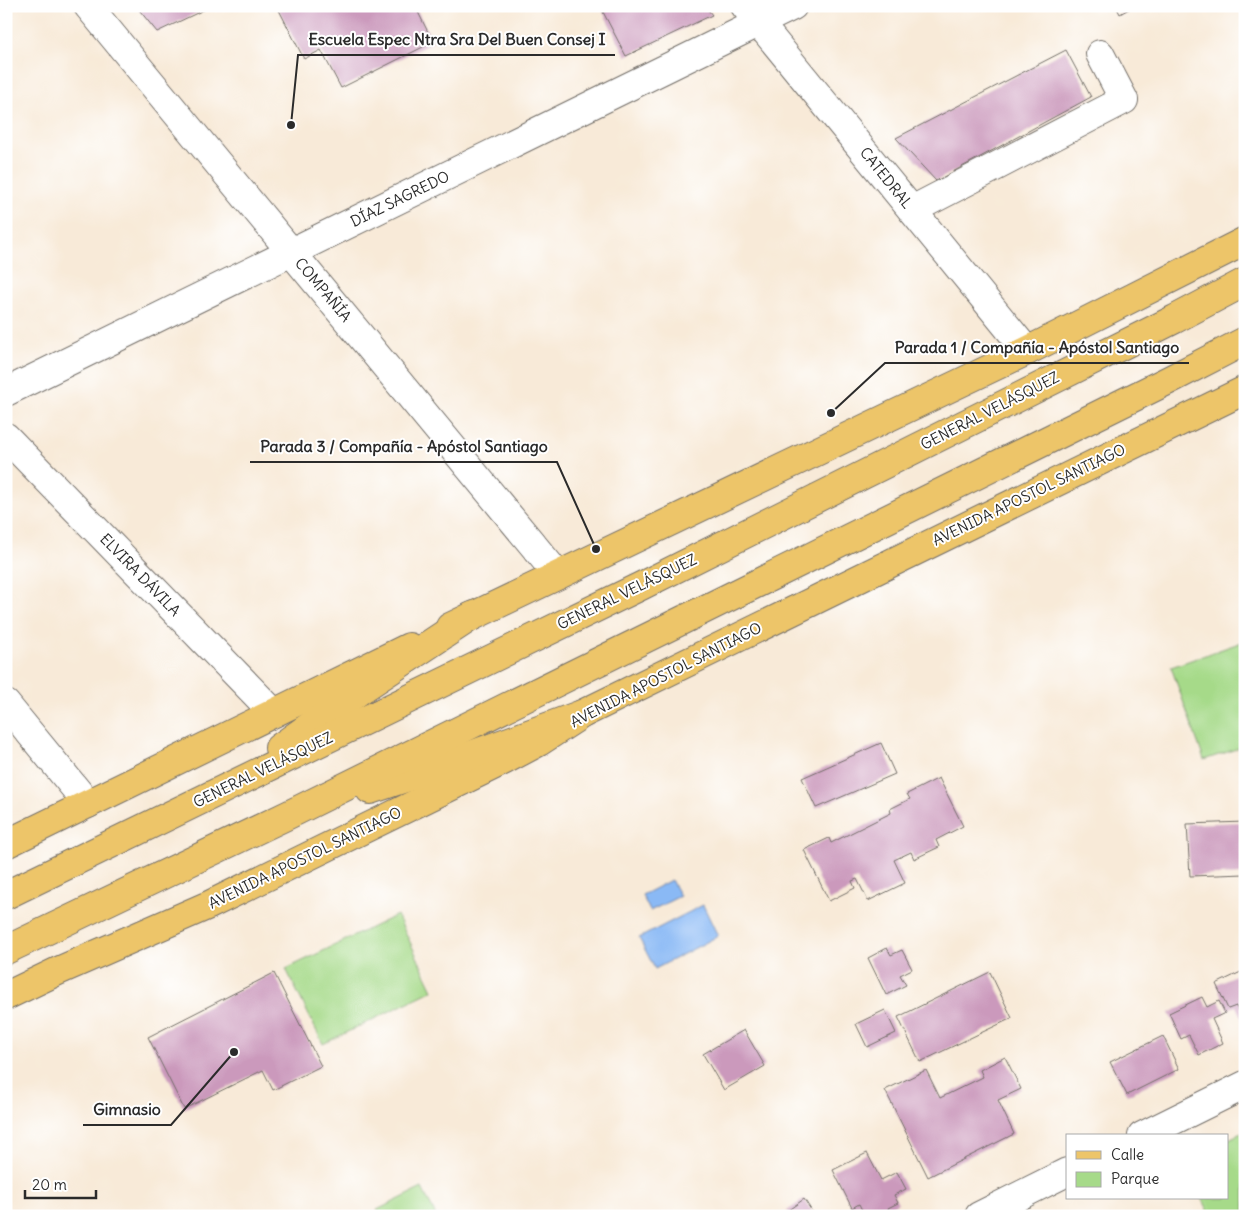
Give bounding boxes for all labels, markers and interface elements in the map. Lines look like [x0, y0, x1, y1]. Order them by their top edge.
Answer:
callout: Escuela Espec Ntra Sra Del Buen Consej I [298, 24, 615, 55]
text: Escuela Espec Ntra Sra Del Buen Consej I [308, 29, 606, 50]
street label: CATEDRAL [856, 143, 917, 212]
street label: DÍAZ SAGREDO [347, 166, 452, 231]
street label: COMPAÑÍA [291, 254, 356, 326]
callout: Parada 1 / Compañía - Apóstol Santiago [885, 332, 1189, 363]
text: Parada 1 / Compañía - Apóstol Santiago [895, 337, 1179, 358]
street label: GENERAL VELÁSQUEZ [917, 367, 1063, 454]
callout: Parada 3 / Compañía - Apóstol Santiago [250, 431, 557, 462]
text: Parada 3 / Compañía - Apóstol Santiago [260, 436, 548, 457]
street label: AVENIDA APOSTOL SANTIAGO [929, 439, 1128, 550]
street label: ELVIRA DÁVILA [96, 529, 185, 620]
street label: GENERAL VELÁSQUEZ [554, 549, 700, 634]
street label: AVENIDA APOSTOL SANTIAGO [567, 618, 765, 731]
street label: GENERAL VELÁSQUEZ [190, 727, 336, 812]
street label: AVENIDA APOSTOL SANTIAGO [205, 802, 404, 913]
callout: Gimnasio [83, 1094, 171, 1125]
text: Gimnasio [93, 1099, 161, 1119]
legend [1066, 1134, 1228, 1200]
text: Calle [1111, 1145, 1144, 1164]
scale bar [25, 1167, 96, 1199]
text: Parque [1111, 1169, 1159, 1188]
text: 20 m [32, 1175, 67, 1194]

